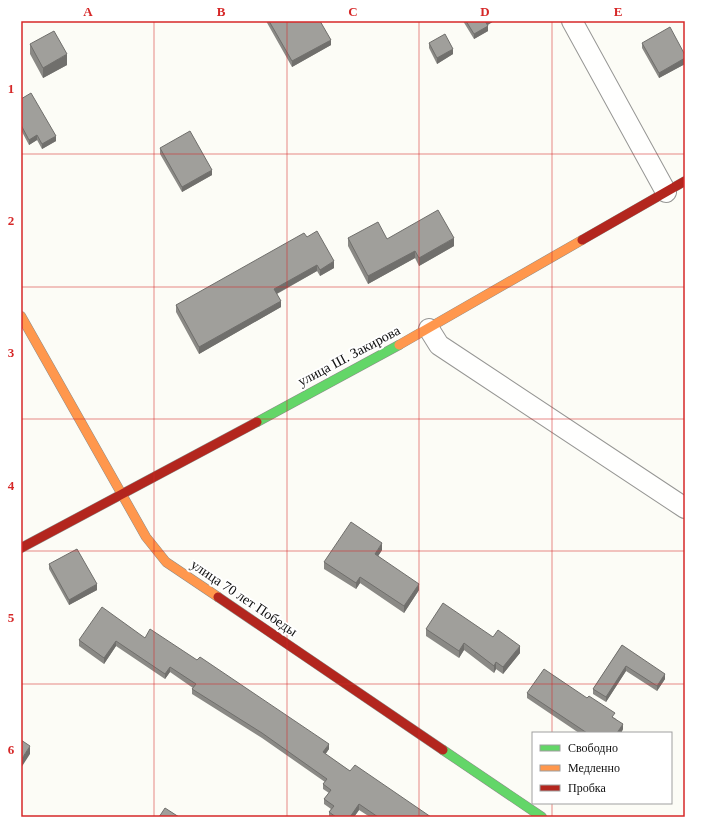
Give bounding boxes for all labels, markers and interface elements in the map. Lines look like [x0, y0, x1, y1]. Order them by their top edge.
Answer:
text: A [83, 4, 93, 19]
text: B [217, 4, 226, 19]
text: C [348, 4, 358, 19]
text: D [480, 4, 490, 19]
text: E [614, 4, 622, 19]
text: 1 [8, 81, 14, 96]
text: 2 [8, 213, 14, 228]
street label: улица Ш. Закирова [295, 322, 403, 389]
text: 3 [8, 345, 15, 360]
text: 4 [8, 478, 15, 493]
street label: улица 70 лет Победы [188, 557, 300, 639]
text: 5 [8, 610, 15, 625]
legend [532, 732, 672, 804]
text: Свободно [568, 741, 618, 755]
text: 6 [8, 742, 15, 757]
text: Медленно [568, 761, 620, 775]
text: Пробка [568, 781, 606, 795]

